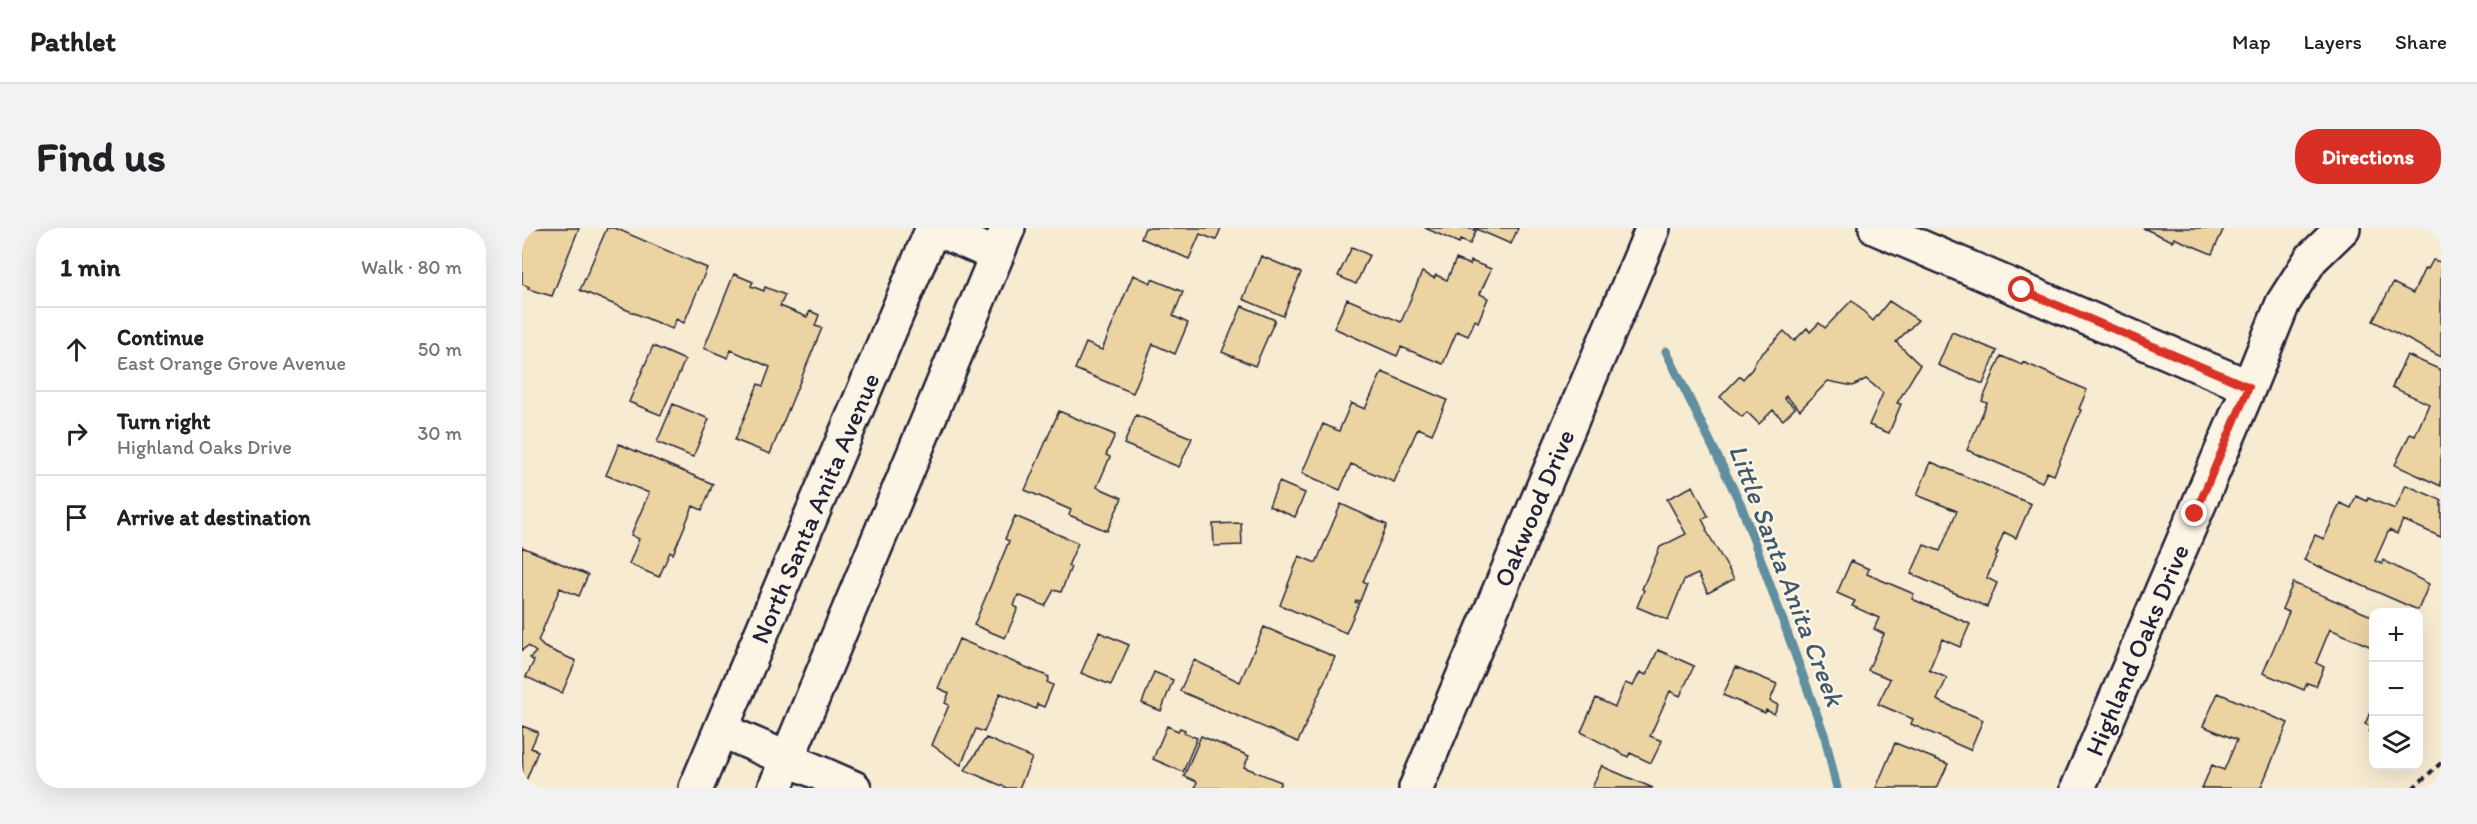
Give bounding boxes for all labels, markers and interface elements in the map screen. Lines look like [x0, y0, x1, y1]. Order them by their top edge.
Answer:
text: Pathlet [30, 24, 116, 58]
text: Map [2232, 29, 2271, 54]
text: Layers [2304, 29, 2362, 54]
text: Share [2395, 29, 2447, 54]
button: Directions [2295, 129, 2441, 184]
text: Find us [36, 131, 166, 182]
text: 1 min [60, 251, 120, 283]
text: Walk · 80 m [361, 255, 462, 279]
route start [2008, 276, 2034, 302]
text: Continue [117, 324, 204, 351]
icon: ahead [60, 333, 93, 366]
text: 50 m [418, 337, 462, 361]
text: East Orange Grove Avenue [117, 351, 346, 375]
street label: North Santa Anita Avenue [743, 368, 887, 648]
text: Turn right [117, 408, 211, 435]
icon: right [60, 417, 93, 450]
text: 30 m [417, 421, 462, 445]
street label: Oakwood Drive [1486, 424, 1582, 592]
text: Highland Oaks Drive [117, 435, 292, 459]
water label: Little Santa Anita Creek [1722, 440, 1853, 712]
route end [2181, 500, 2207, 526]
icon: arrive [60, 501, 93, 534]
text: Arrive at destination [117, 504, 311, 531]
street label: Highland Oaks Drive [2078, 539, 2196, 761]
map controls [2369, 608, 2423, 770]
button: + [2369, 608, 2423, 662]
button: − [2369, 662, 2423, 716]
button: layers [2369, 716, 2423, 770]

